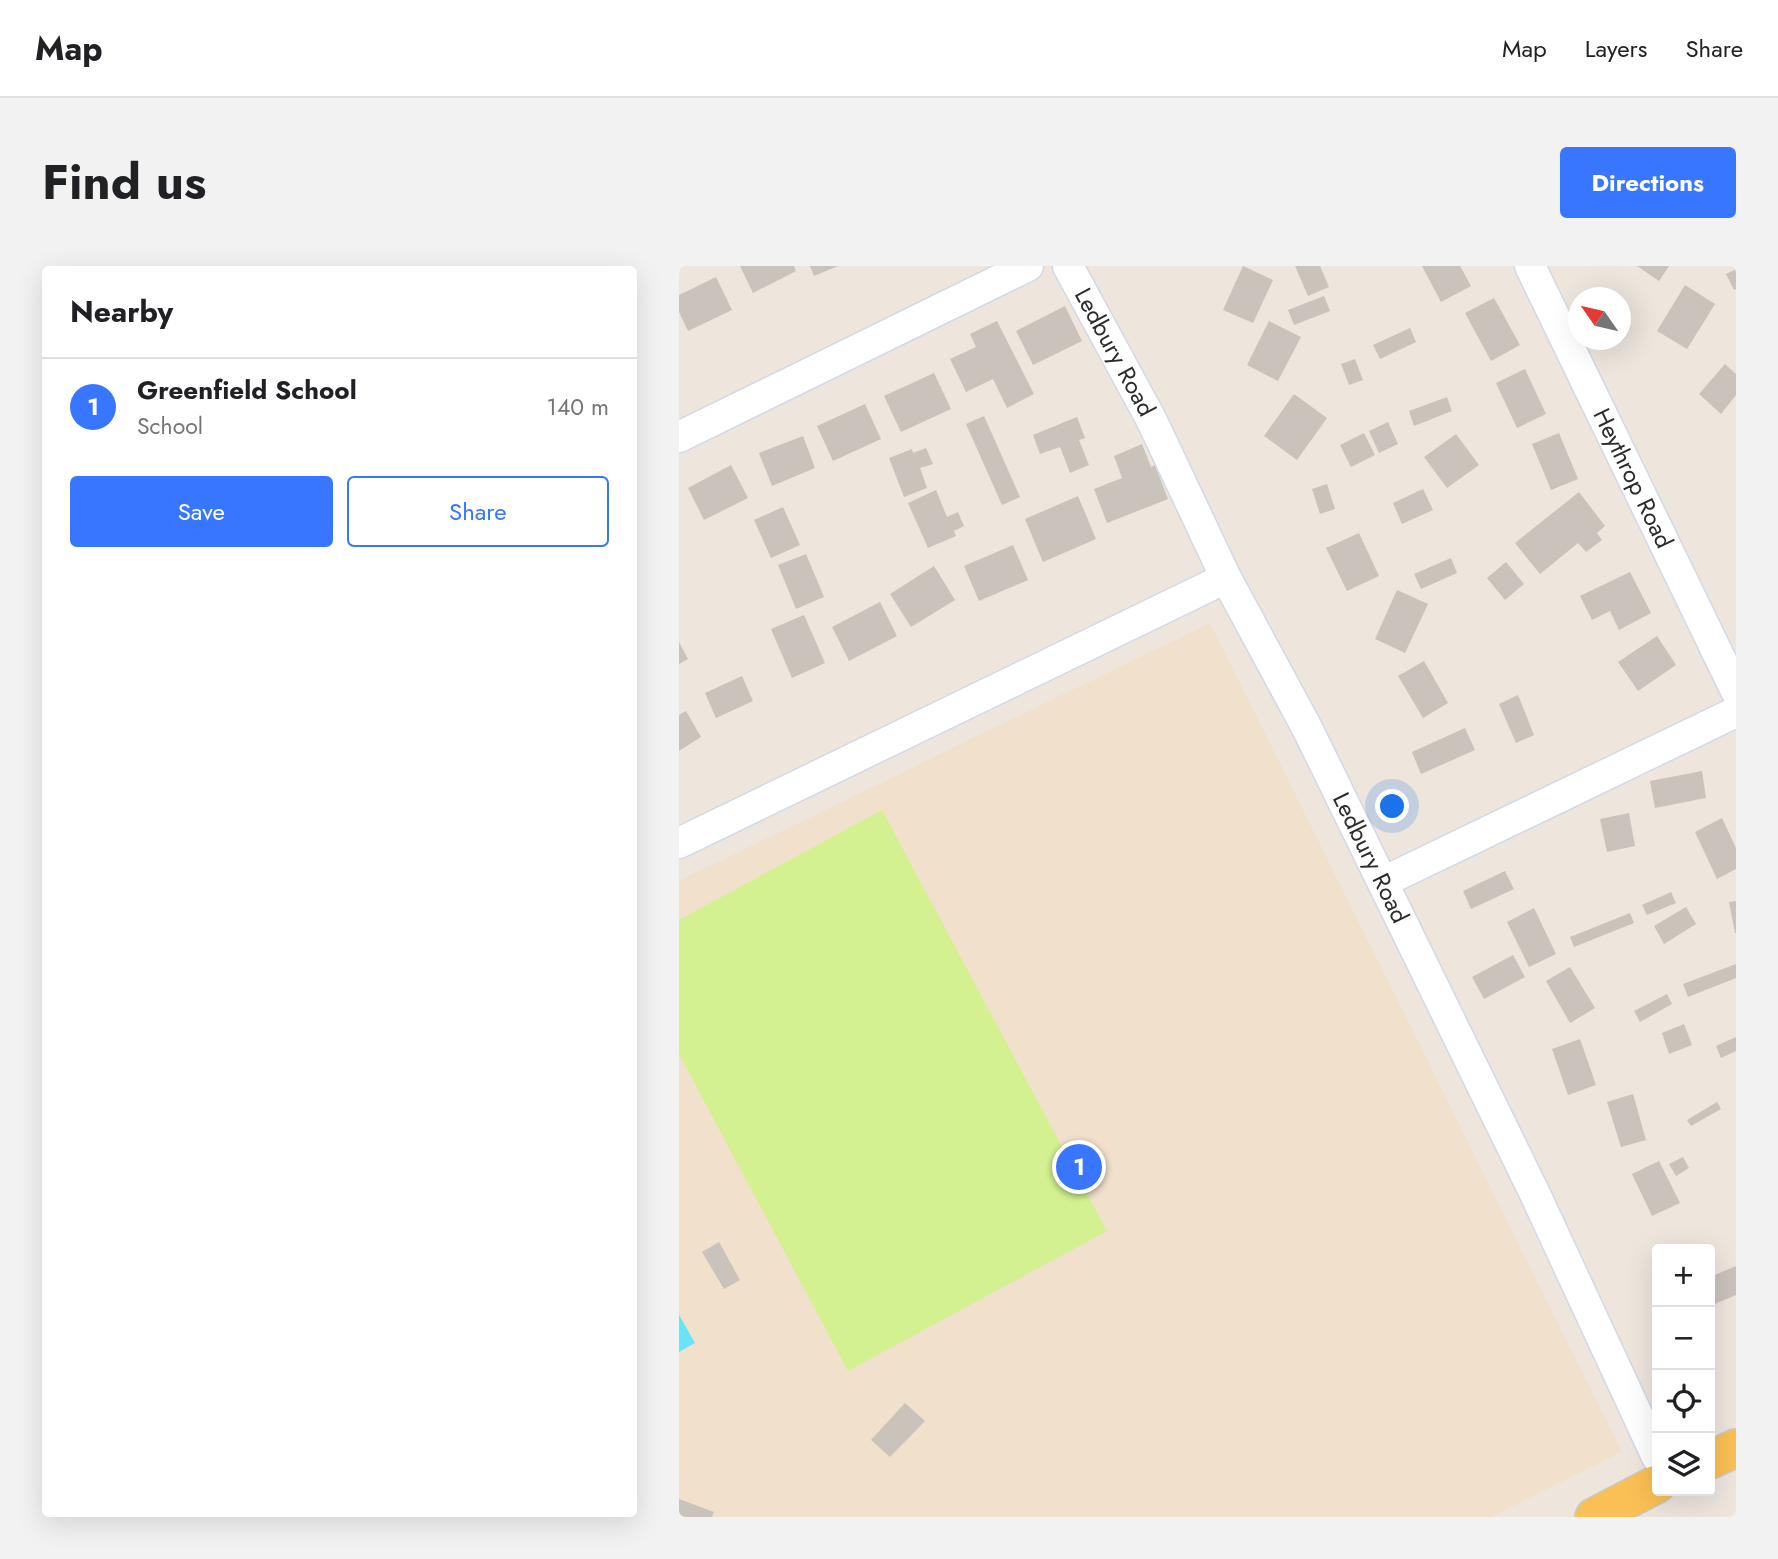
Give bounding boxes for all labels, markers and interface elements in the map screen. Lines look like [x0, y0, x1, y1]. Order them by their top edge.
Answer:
text: Map [35, 25, 103, 72]
text: Map [1502, 31, 1547, 66]
text: Layers [1585, 31, 1647, 66]
text: Share [1685, 31, 1743, 66]
text: Find us [42, 147, 206, 217]
button: Directions [1560, 147, 1736, 218]
street label: Ledbury Road [1066, 281, 1164, 423]
north arrow [1568, 287, 1631, 350]
text: Nearby [70, 290, 173, 333]
text: Greenfield School [137, 371, 357, 409]
text: 1 [87, 390, 99, 424]
text: 140 m [547, 390, 609, 424]
street label: Heythrop Road [1585, 402, 1682, 554]
text: School [137, 409, 203, 443]
button: Save [70, 476, 333, 547]
button: Share [347, 476, 609, 547]
street label: Ledbury Road [1324, 786, 1418, 929]
your location [1375, 789, 1409, 823]
pin: 1 [1056, 1141, 1102, 1193]
map controls [1652, 1244, 1715, 1496]
button: + [1652, 1244, 1715, 1307]
button: − [1652, 1307, 1715, 1370]
button: locate [1652, 1370, 1715, 1433]
button: layers [1652, 1433, 1715, 1496]

